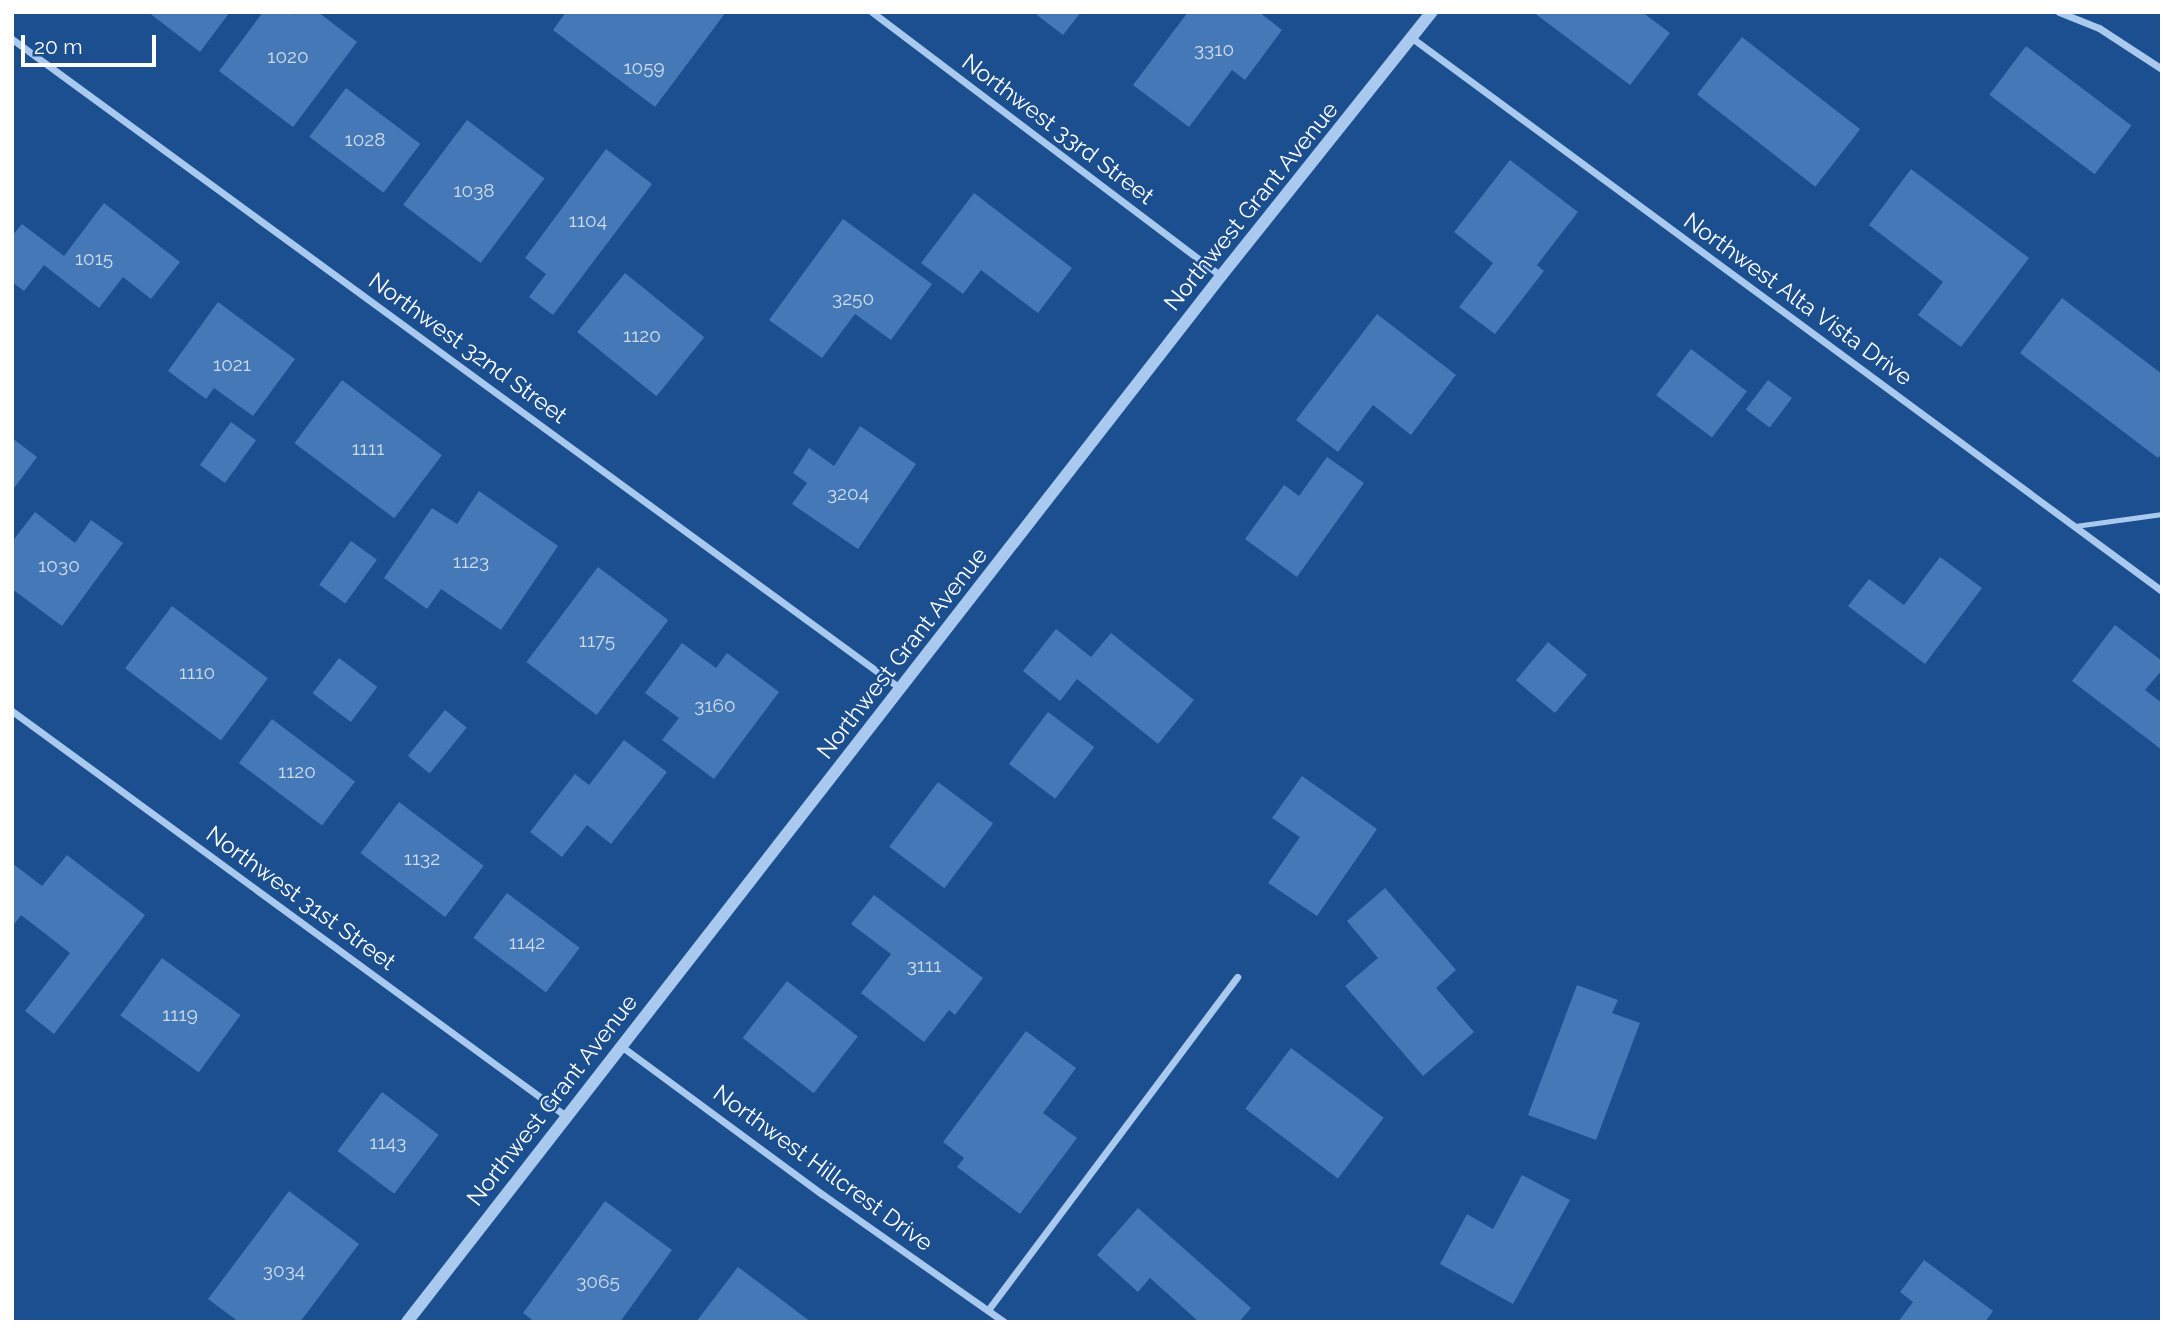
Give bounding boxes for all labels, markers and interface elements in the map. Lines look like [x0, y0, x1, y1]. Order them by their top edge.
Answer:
scale bar [24, 21, 159, 65]
text: 20 m [34, 34, 82, 59]
house number: 3310 [1194, 39, 1234, 61]
house number: 1020 [267, 46, 309, 68]
street label: Northwest 33rd Street [957, 48, 1159, 210]
house number: 1059 [623, 57, 665, 79]
street label: Northwest Grant Avenue [1158, 96, 1344, 316]
house number: 1028 [345, 129, 385, 151]
house number: 1038 [453, 180, 495, 202]
street label: Northwest Alta Vista Drive [1678, 206, 1918, 392]
house number: 1104 [569, 210, 607, 232]
house number: 1015 [75, 248, 113, 270]
street label: Northwest 32nd Street [364, 267, 572, 429]
house number: 3250 [832, 288, 874, 310]
house number: 1120 [623, 325, 661, 347]
house number: 1021 [213, 354, 251, 376]
house number: 1111 [352, 438, 384, 460]
house number: 3204 [827, 483, 869, 505]
street label: Northwest Grant Avenue [811, 542, 993, 764]
house number: 1123 [453, 551, 489, 573]
house number: 1030 [38, 555, 80, 577]
house number: 1175 [579, 630, 615, 652]
house number: 1110 [179, 662, 215, 684]
house number: 3160 [694, 695, 736, 717]
house number: 1120 [278, 761, 316, 783]
street label: Northwest 31st Street [201, 820, 401, 976]
house number: 1132 [404, 848, 440, 870]
house number: 1142 [509, 932, 545, 954]
house number: 3111 [907, 955, 941, 977]
street label: Northwest Grant Avenue [461, 989, 643, 1211]
house number: 1119 [162, 1004, 198, 1026]
street label: Northwest Hillcrest Drive [708, 1079, 938, 1257]
house number: 1143 [370, 1132, 406, 1154]
house number: 3034 [263, 1260, 305, 1282]
house number: 3065 [576, 1271, 620, 1293]

